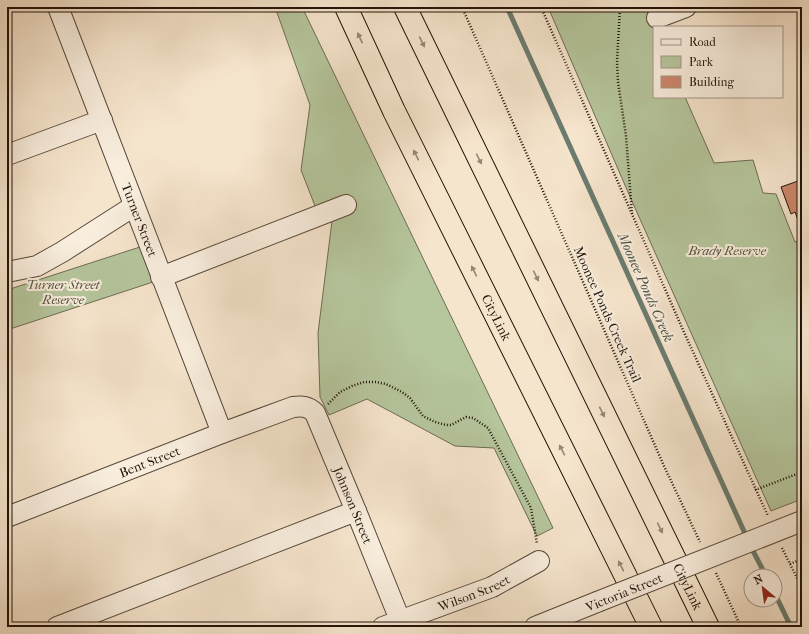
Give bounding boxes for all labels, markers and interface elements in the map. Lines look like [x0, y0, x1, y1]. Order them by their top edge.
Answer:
legend [653, 26, 783, 98]
one-way arrow [357, 32, 363, 43]
text: Road [689, 35, 716, 49]
one-way arrow [419, 36, 425, 48]
text: Park [689, 55, 714, 69]
text: Building [689, 75, 734, 89]
one-way arrow [413, 149, 419, 161]
one-way arrow [476, 153, 483, 164]
street label: Turner Street [118, 181, 161, 259]
water label: Moonee Ponds Creek [613, 229, 677, 345]
park label: Brady Reserve [687, 243, 767, 258]
street label: Moonee Ponds Creek Trail [571, 244, 645, 385]
one-way arrow [471, 266, 477, 277]
one-way arrow [533, 270, 539, 281]
park label: Turner Street Reserve [27, 277, 100, 307]
street label: CityLink [478, 292, 514, 343]
one-way arrow [599, 406, 605, 418]
street label: Bent Street [117, 443, 183, 480]
one-way arrow [559, 444, 566, 456]
street label: Johnson Street [330, 464, 376, 546]
one-way arrow [657, 523, 663, 534]
one-way arrow [617, 561, 624, 572]
street label: CityLink [670, 561, 706, 613]
north arrow [743, 568, 783, 608]
street label: Victoria Street [583, 570, 665, 615]
street label: Wilson Street [435, 572, 513, 615]
text: N [752, 572, 766, 587]

